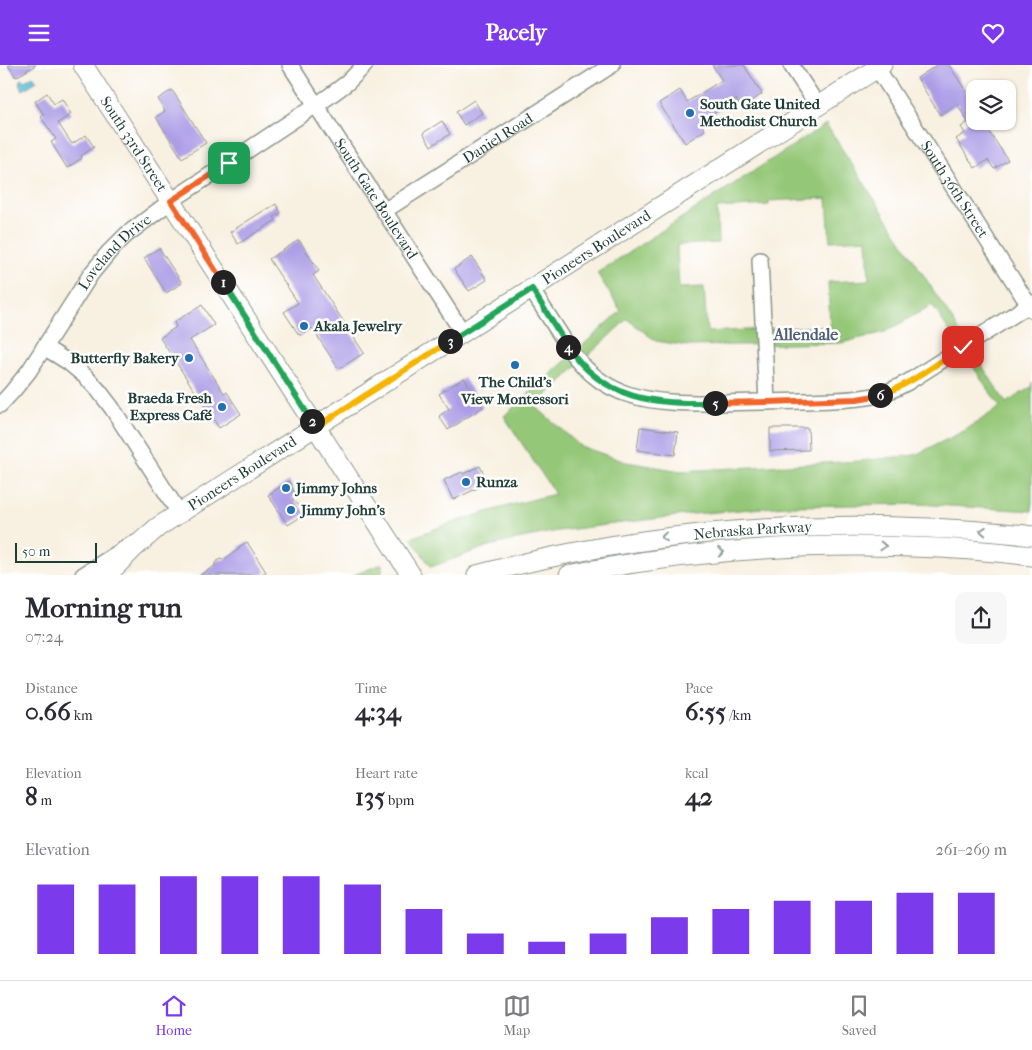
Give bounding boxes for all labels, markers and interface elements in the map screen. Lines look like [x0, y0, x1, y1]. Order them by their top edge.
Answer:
icon: menu [25, 19, 53, 47]
icon: heart [979, 19, 1007, 47]
text: Pacely [485, 20, 547, 46]
map controls [966, 80, 1016, 130]
button: layers [966, 80, 1016, 130]
street label: South 33rd Street [96, 93, 172, 196]
place label: South Gate United Methodist Church [699, 95, 821, 130]
marker: South Gate United Methodist Church [684, 107, 696, 119]
street label: Daniel Road [459, 109, 537, 167]
street label: South Gate Boulevard [331, 135, 422, 263]
street label: South 36th Street [917, 137, 993, 242]
pin [208, 142, 250, 184]
icon: arrive [215, 149, 243, 177]
street label: Pioneers Boulevard [539, 206, 655, 289]
street label: Loveland Drive [74, 210, 155, 293]
pin: 1 [210, 269, 236, 295]
text: 1 [221, 274, 226, 291]
place label: Akala Jewelry [313, 317, 403, 335]
marker: Akala Jewelry [298, 320, 310, 332]
district label: Allendale [773, 325, 838, 344]
pin [942, 326, 984, 368]
pin: 3 [438, 329, 462, 353]
text: 3 [448, 333, 453, 350]
icon: check [949, 333, 977, 361]
pin: 4 [556, 335, 580, 359]
text: 4 [564, 339, 573, 356]
place label: Butterfly Bakery [71, 349, 180, 367]
marker: Butterfly Bakery [183, 352, 195, 364]
marker: The Child's View Montessori [509, 359, 521, 371]
place label: The Child's View Montessori [460, 373, 569, 408]
pin: 6 [868, 383, 892, 407]
text: 6 [877, 387, 884, 404]
place label: Braeda Fresh Express Café [128, 389, 213, 424]
pin: 5 [702, 391, 728, 415]
text: 5 [712, 395, 719, 412]
marker: Braeda Fresh Express Café [216, 401, 228, 413]
pin: 2 [300, 409, 324, 433]
text: 2 [309, 413, 316, 430]
street label: Pioneers Boulevard [185, 432, 301, 515]
place label: Runza [476, 473, 518, 491]
marker: Runza [460, 476, 472, 488]
place label: Jimmy Johns [294, 479, 378, 497]
marker: Jimmy Johns [280, 482, 292, 494]
place label: Jimmy John's [299, 501, 386, 519]
marker: Jimmy John's [285, 504, 297, 516]
street label: Nebraska Parkway [693, 518, 813, 544]
one-way arrow [979, 526, 987, 537]
one-way arrow [660, 531, 668, 542]
scale bar [15, 540, 98, 563]
one-way arrow [880, 541, 887, 551]
text: 50 m [22, 543, 50, 560]
one-way arrow [717, 547, 725, 558]
text: Morning run [25, 591, 182, 624]
button: share [955, 592, 1007, 644]
text: 07:24 [25, 627, 63, 646]
text: Distance [25, 680, 78, 697]
text: Time [355, 680, 387, 697]
text: Pace [685, 680, 713, 697]
text: 0.66 [25, 697, 71, 726]
text: 4:34 [355, 697, 401, 726]
text: 6:55 [685, 697, 726, 726]
text: km [71, 707, 93, 724]
text: /km [726, 707, 751, 724]
text: Elevation [25, 765, 82, 782]
text: Heart rate [355, 765, 418, 782]
text: kcal [685, 765, 709, 782]
text: 8 [25, 782, 38, 811]
text: 135 [355, 782, 385, 811]
text: 42 [685, 782, 713, 811]
text: m [38, 792, 52, 809]
text: bpm [385, 792, 415, 809]
text: Elevation [25, 840, 90, 859]
text: 261–269 m [935, 840, 1007, 859]
tab: Home [155, 992, 192, 1039]
tab: Map [503, 992, 531, 1039]
tab: Saved [842, 992, 877, 1039]

